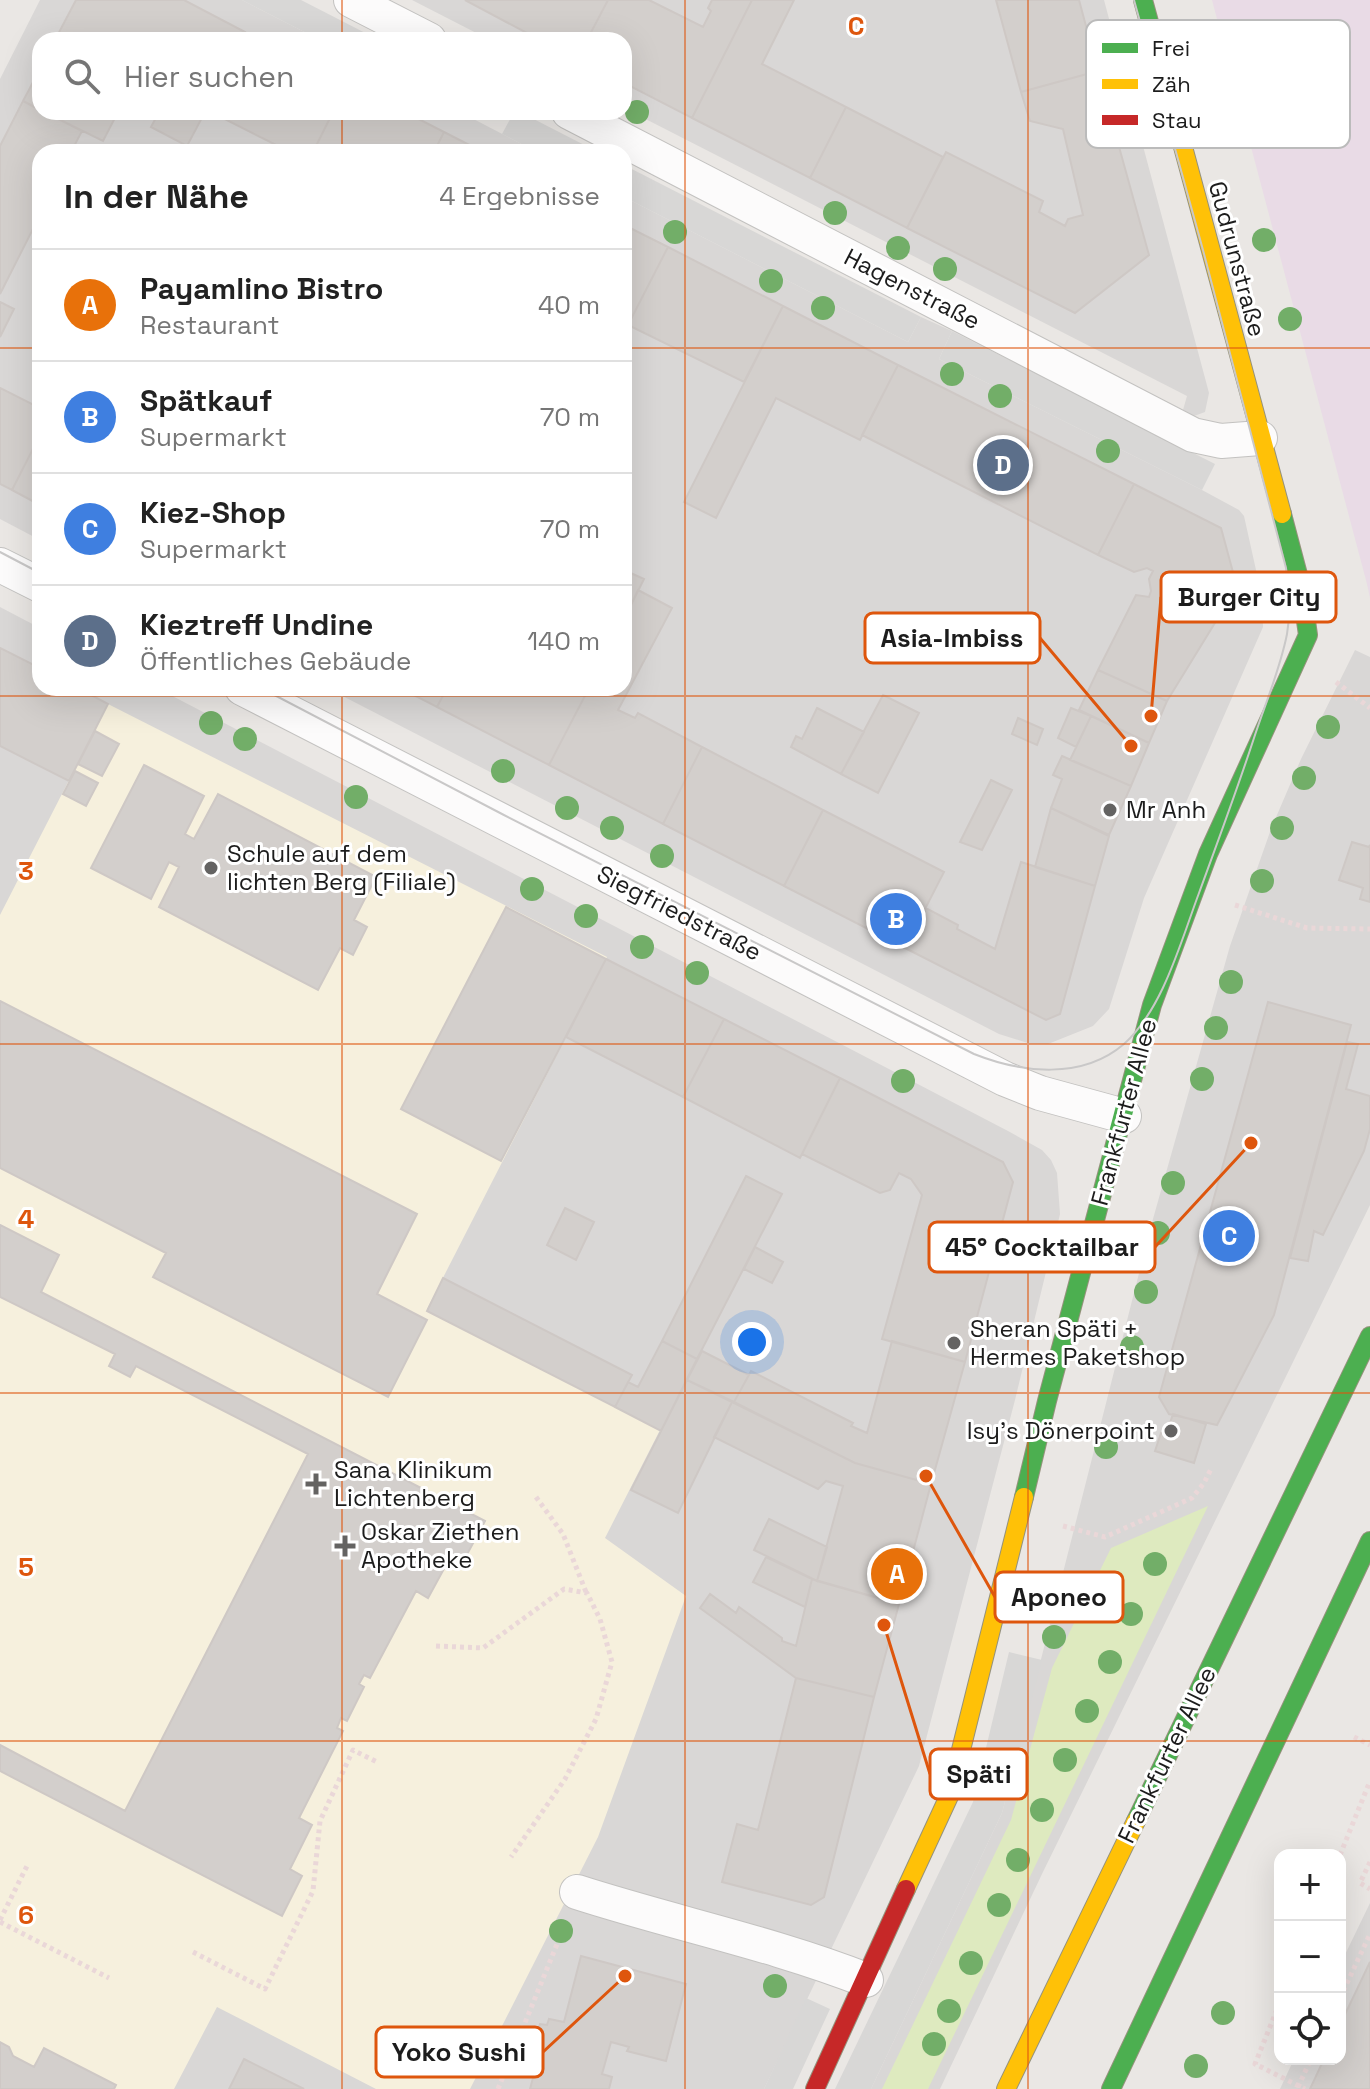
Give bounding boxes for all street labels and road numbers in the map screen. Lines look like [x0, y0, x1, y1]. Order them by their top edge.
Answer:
street label: Gudrunstraße [1202, 178, 1273, 340]
street label: Hagenstraße [839, 241, 986, 336]
street label: Siegfriedstraße [592, 858, 767, 967]
street label: Frankfurter Allee [1084, 1015, 1163, 1209]
street label: Frankfurter Allee [1110, 1662, 1223, 1848]

